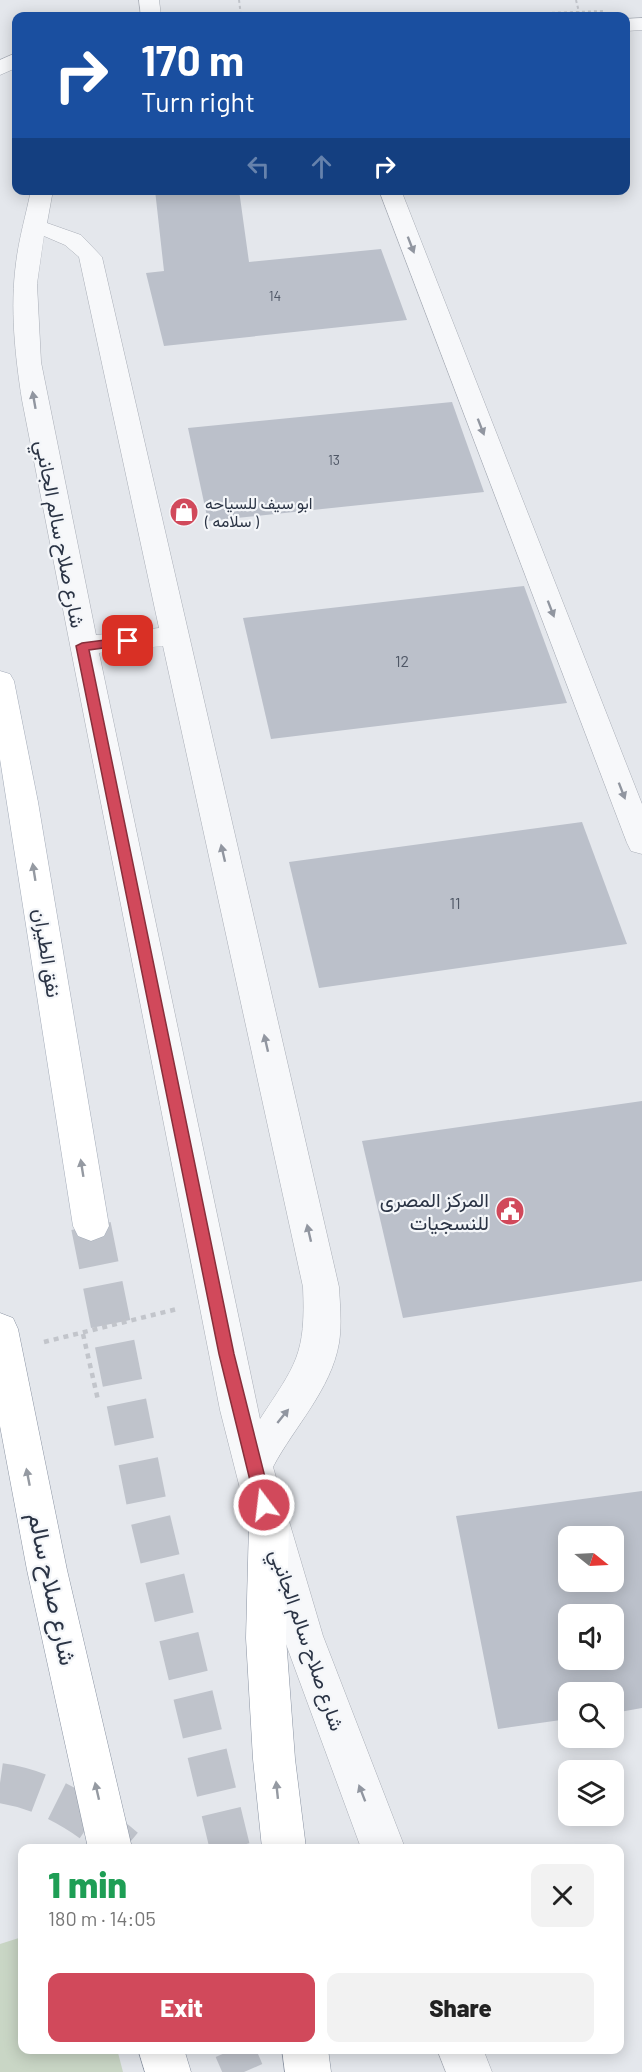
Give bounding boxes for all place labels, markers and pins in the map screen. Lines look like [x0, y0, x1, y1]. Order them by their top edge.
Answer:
place label: ابو سيف للسياحه ( سلامه ) [204, 493, 312, 530]
shop icon: ابو سيف للسياحه ( سلامه ) [168, 496, 200, 528]
pin [102, 615, 153, 666]
place label: المركز المصرى للنسجيات [380, 1187, 489, 1235]
public building icon: المركز المصرى للنسجيات [494, 1195, 526, 1227]

